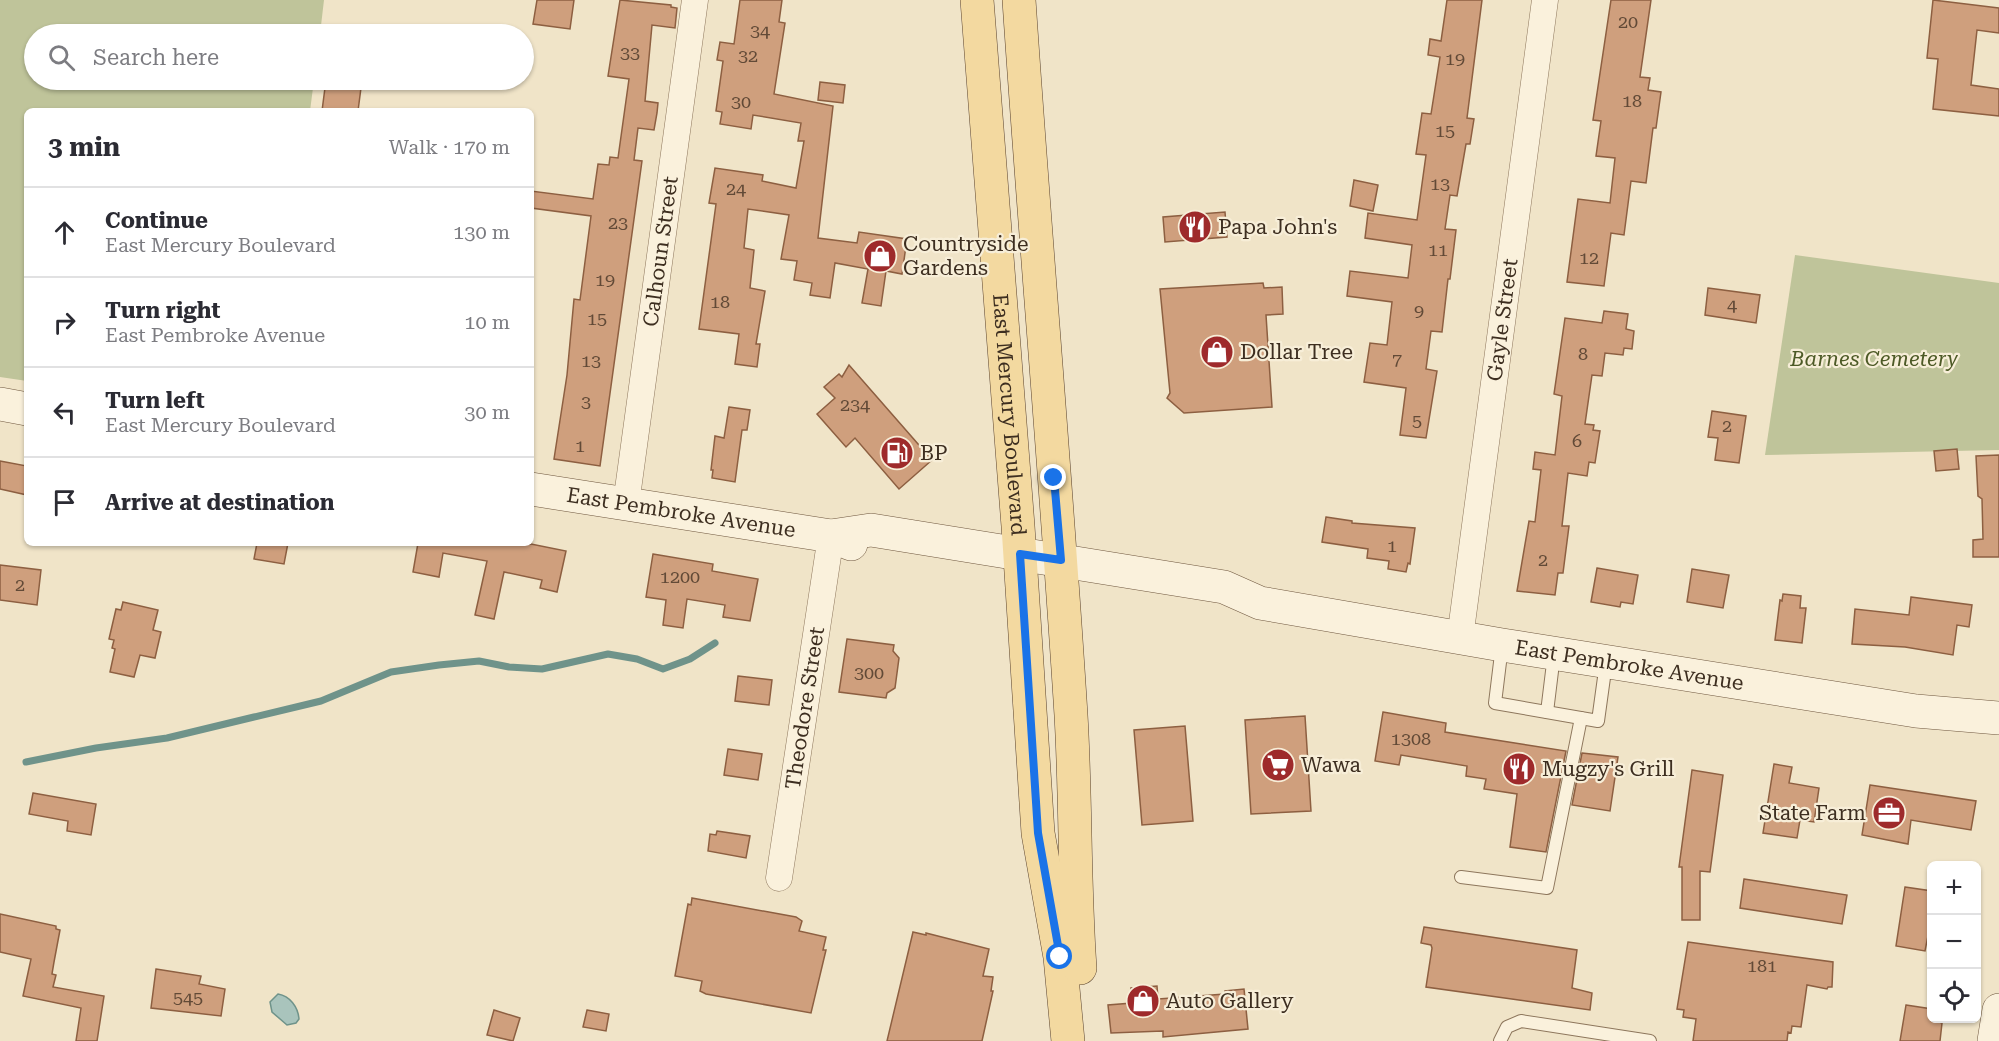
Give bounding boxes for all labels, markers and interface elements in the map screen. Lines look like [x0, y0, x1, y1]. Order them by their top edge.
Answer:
house number: 20 [1618, 11, 1638, 32]
house number: 34 [750, 20, 770, 41]
search box [24, 24, 534, 90]
icon: search [45, 41, 78, 74]
house number: 33 [620, 42, 640, 63]
text: Search here [93, 45, 219, 70]
house number: 32 [738, 45, 758, 66]
house number: 19 [1445, 48, 1465, 69]
house number: 18 [1622, 90, 1642, 111]
house number: 30 [731, 91, 751, 112]
house number: 15 [1435, 120, 1455, 141]
text: 3 min [48, 132, 120, 162]
text: Walk · 170 m [389, 135, 510, 159]
house number: 13 [1430, 173, 1450, 194]
street label: Calhoun Street [638, 174, 683, 328]
house number: 24 [726, 178, 746, 199]
text: Continue [105, 208, 208, 233]
restaurant icon: Papa John's [1177, 209, 1213, 245]
house number: 23 [608, 212, 628, 233]
place label: Papa John's [1218, 215, 1337, 239]
icon: ahead [48, 216, 81, 249]
text: 130 m [453, 220, 510, 244]
place label: Countryside Gardens [903, 232, 1028, 280]
text: East Mercury Boulevard [105, 233, 336, 257]
shop icon: Countryside Gardens [862, 238, 898, 274]
house number: 11 [1428, 239, 1448, 260]
house number: 12 [1579, 247, 1599, 268]
street label: Gayle Street [1482, 257, 1522, 383]
house number: 19 [595, 269, 615, 290]
house number: 18 [710, 291, 730, 312]
street label: East Mercury Boulevard [988, 293, 1031, 537]
house number: 4 [1727, 294, 1737, 315]
text: Turn right [105, 298, 220, 323]
house number: 9 [1414, 300, 1424, 321]
icon: right [48, 306, 81, 339]
house number: 15 [587, 308, 607, 329]
text: 10 m [464, 310, 510, 334]
text: East Pembroke Avenue [105, 323, 325, 347]
shop icon: Dollar Tree [1199, 334, 1235, 370]
place label: Dollar Tree [1240, 340, 1353, 364]
house number: 8 [1578, 343, 1588, 364]
park label: Barnes Cemetery [1789, 347, 1958, 371]
house number: 7 [1392, 349, 1402, 370]
house number: 13 [581, 350, 601, 371]
text: Turn left [105, 388, 205, 413]
house number: 3 [581, 391, 591, 412]
house number: 234 [840, 394, 870, 415]
icon: left [48, 396, 81, 429]
text: 30 m [464, 400, 510, 424]
house number: 5 [1412, 410, 1422, 431]
text: East Mercury Boulevard [105, 413, 336, 437]
house number: 2 [1722, 415, 1732, 436]
house number: 6 [1572, 430, 1582, 451]
house number: 1 [575, 435, 585, 456]
fuel station icon: BP [879, 435, 915, 471]
place label: BP [920, 441, 948, 465]
route end [1040, 464, 1066, 490]
street label: East Pembroke Avenue [565, 483, 797, 542]
icon: arrive [48, 486, 81, 519]
text: Arrive at destination [105, 490, 334, 515]
house number: 1 [1387, 535, 1397, 556]
house number: 2 [1538, 549, 1548, 570]
house number: 1200 [660, 566, 700, 587]
house number: 2 [15, 574, 25, 595]
street label: Theodore Street [781, 625, 829, 791]
street label: East Pembroke Avenue [1513, 635, 1745, 695]
house number: 300 [854, 662, 884, 683]
house number: 1308 [1391, 728, 1431, 749]
supermarket icon: Wawa [1260, 747, 1296, 783]
restaurant icon: Mugzy's Grill [1501, 751, 1537, 787]
place label: Wawa [1301, 753, 1361, 777]
place label: Mugzy's Grill [1542, 757, 1675, 781]
office icon: State Farm [1871, 795, 1907, 831]
place label: State Farm [1759, 801, 1866, 825]
map controls [1927, 861, 1981, 1023]
button: + [1927, 861, 1981, 915]
button: − [1927, 915, 1981, 969]
route start [1046, 943, 1072, 969]
house number: 181 [1747, 955, 1777, 976]
button: locate [1927, 969, 1981, 1023]
shop icon: Auto Gallery [1125, 983, 1161, 1019]
house number: 545 [173, 987, 203, 1008]
place label: Auto Gallery [1166, 989, 1294, 1013]

